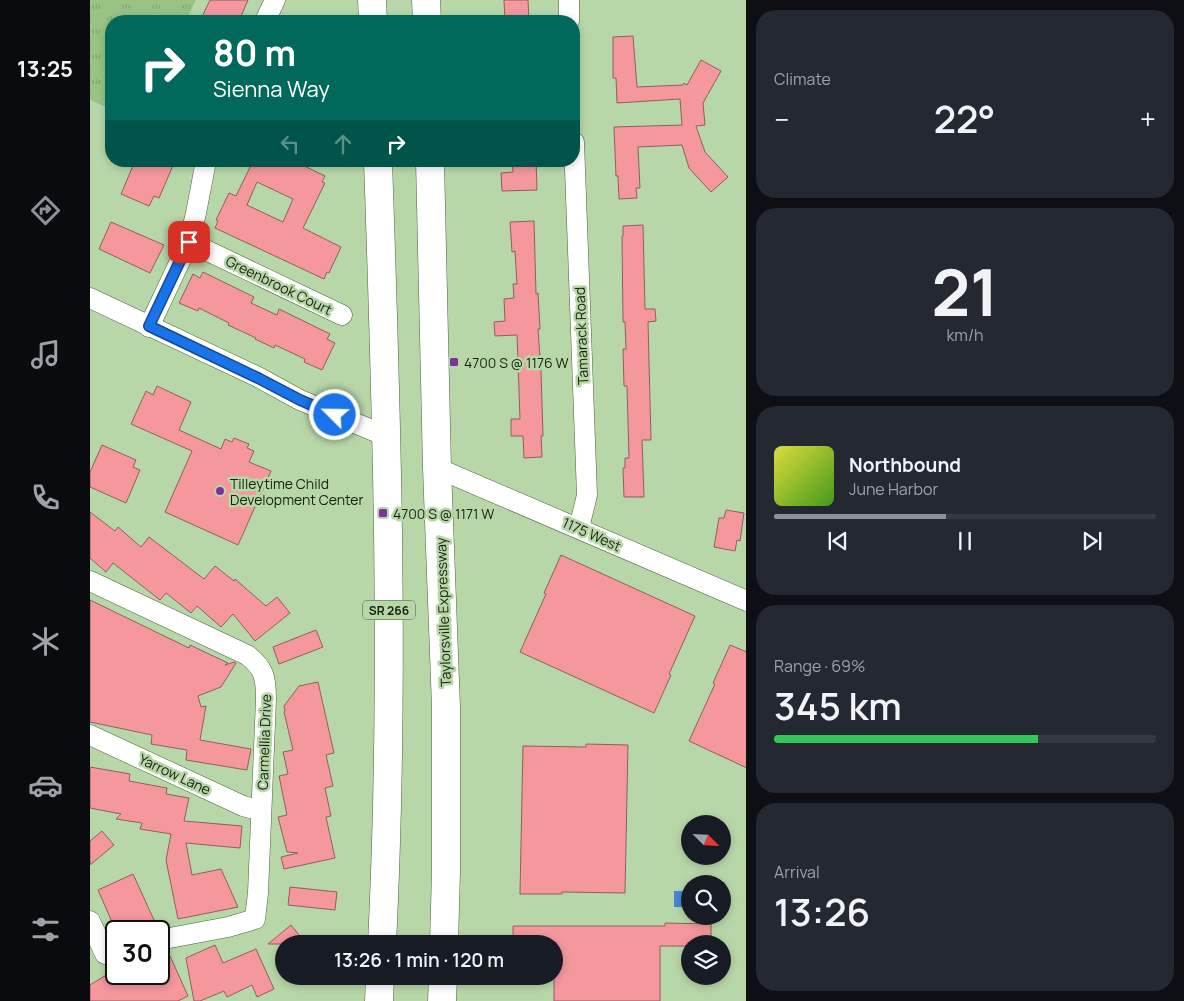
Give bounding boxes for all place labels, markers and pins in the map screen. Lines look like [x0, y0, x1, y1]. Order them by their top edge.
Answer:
pin [168, 221, 210, 263]
place label: 4700 S @ 1176 W [464, 353, 569, 372]
marker: 4700 S @ 1176 W [448, 356, 460, 368]
place label: Tilleytime Child Development Center [230, 474, 364, 509]
marker: Tilleytime Child Development Center [214, 485, 226, 497]
place label: 4700 S @ 1171 W [393, 504, 494, 523]
marker: 4700 S @ 1171 W [377, 507, 389, 519]

